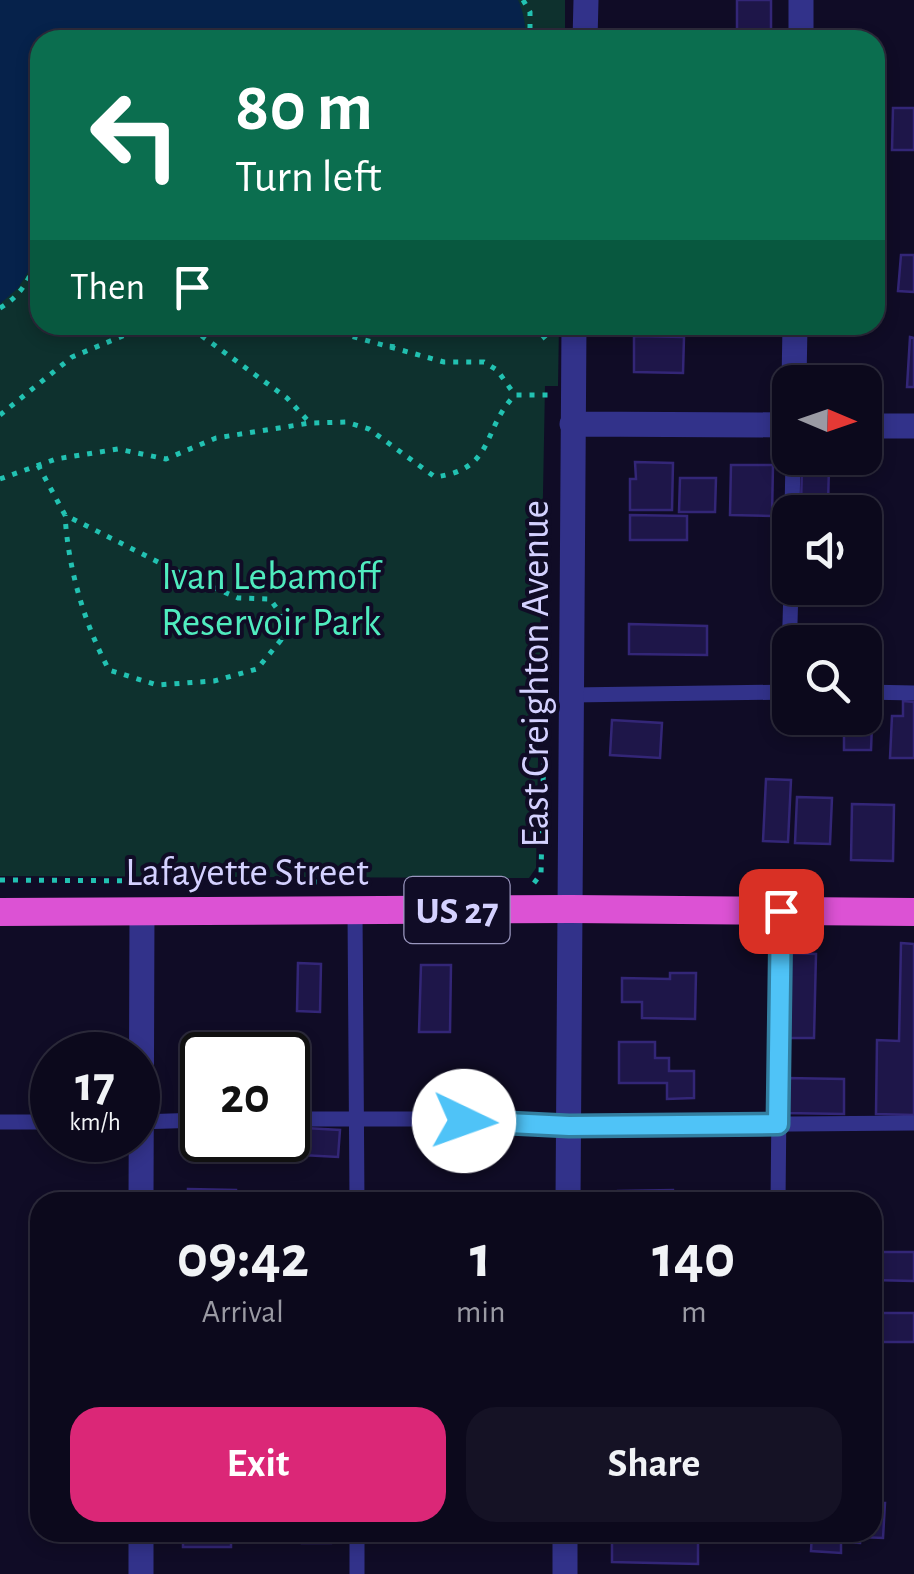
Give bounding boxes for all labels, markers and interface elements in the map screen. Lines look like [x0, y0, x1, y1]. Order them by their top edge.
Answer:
icon: left [70, 70, 200, 200]
text: 80 m [235, 73, 373, 143]
text: Turn left [235, 155, 382, 200]
icon: arrive [165, 260, 220, 315]
text: Then [70, 269, 145, 307]
north arrow [772, 365, 882, 475]
map controls [772, 365, 882, 735]
button: sound [772, 495, 882, 605]
street label: East Creighton Avenue [516, 500, 556, 848]
park label: Ivan Lebamoff Reservoir Park [161, 557, 383, 643]
button: search [772, 625, 882, 735]
street label: Lafayette Street [125, 853, 369, 893]
pin [739, 869, 824, 954]
road number: US 27 [404, 877, 510, 943]
icon: arrive [754, 884, 809, 939]
speed limit sign: 20 [180, 1032, 310, 1162]
text: 17 [75, 1060, 115, 1110]
position arrow [412, 1069, 516, 1173]
text: km/h [69, 1110, 121, 1135]
text: 09:42 [177, 1228, 309, 1288]
text: 1 [470, 1228, 491, 1288]
text: 140 [652, 1228, 735, 1288]
text: Arrival [202, 1296, 284, 1328]
text: min [456, 1296, 506, 1328]
text: m [681, 1296, 707, 1328]
button: Exit [70, 1407, 446, 1522]
button: Share [466, 1407, 842, 1522]

